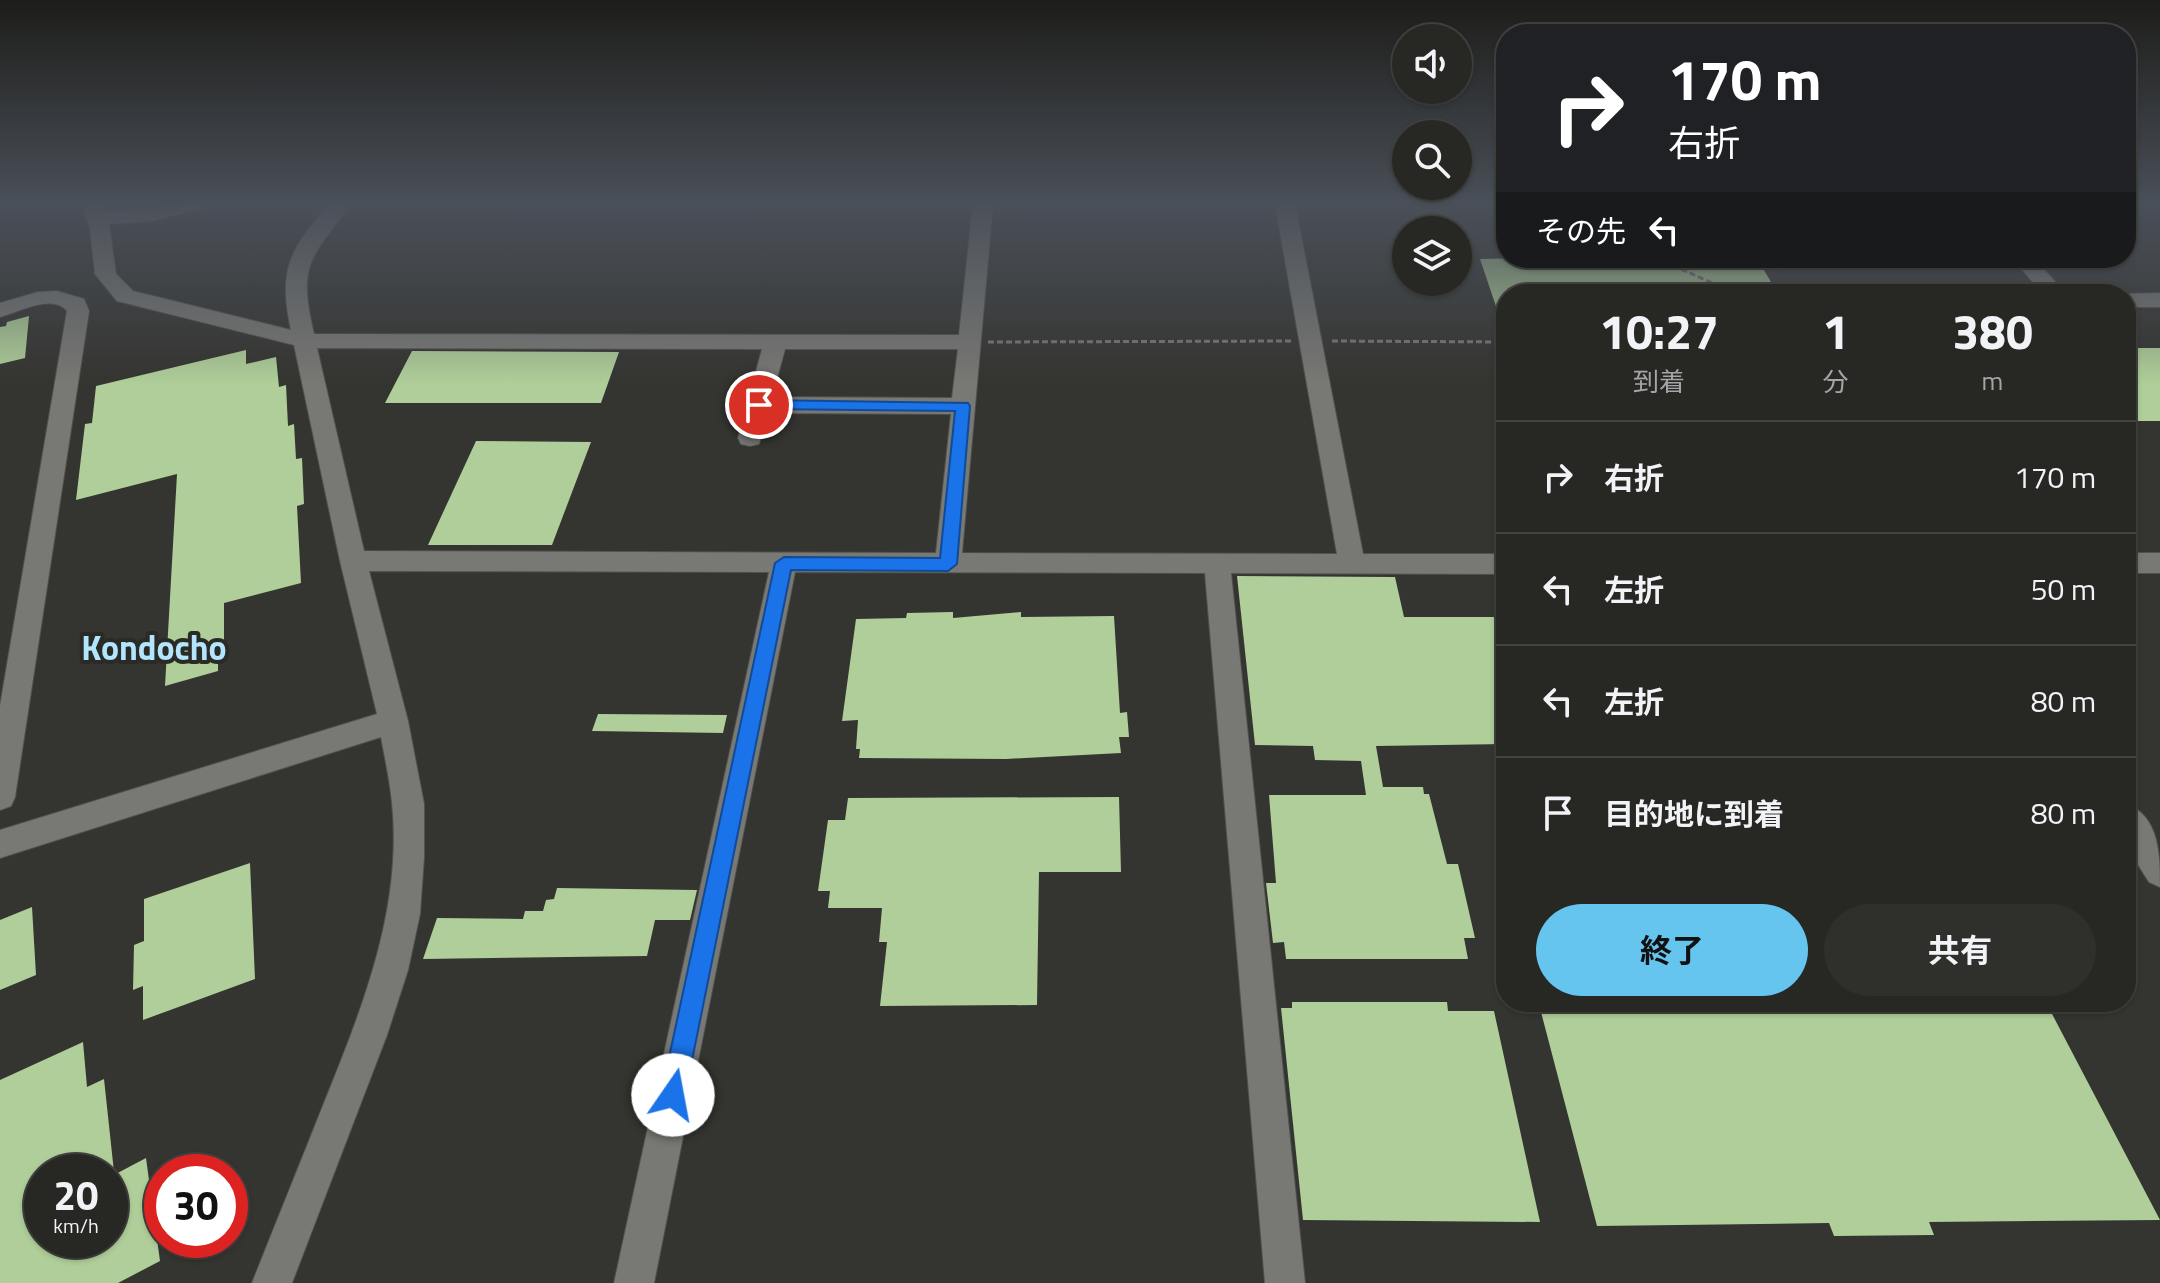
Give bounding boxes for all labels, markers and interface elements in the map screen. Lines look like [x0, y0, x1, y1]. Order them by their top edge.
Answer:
map controls [1392, 24, 1472, 296]
button: sound [1392, 24, 1472, 104]
text: 170 m [1668, 37, 1821, 122]
icon: right [1536, 56, 1640, 160]
text: 右折 [1668, 115, 1740, 170]
button: search [1392, 120, 1472, 200]
text: その先 [1536, 208, 1626, 254]
icon: left [1642, 208, 1686, 252]
button: layers [1392, 216, 1472, 296]
text: 10:27 [1599, 295, 1719, 368]
text: 1 [1822, 295, 1849, 368]
text: 380 [1952, 295, 2033, 368]
text: m [1982, 361, 2003, 400]
text: 到着 [1633, 362, 1685, 401]
text: 分 [1823, 362, 1849, 401]
pin [725, 371, 793, 439]
icon: arrive [737, 383, 781, 427]
text: 170 m [2014, 454, 2096, 500]
icon: right [1536, 455, 1580, 499]
text: 右折 [1604, 455, 1664, 501]
text: 50 m [2031, 566, 2096, 612]
icon: left [1536, 567, 1580, 611]
text: 左折 [1604, 567, 1664, 613]
district label: Kondocho [81, 621, 227, 673]
text: 80 m [2031, 678, 2096, 724]
icon: left [1536, 679, 1580, 723]
text: 左折 [1604, 679, 1664, 725]
text: 80 m [2031, 790, 2096, 836]
icon: arrive [1536, 791, 1580, 835]
text: 目的地に到着 [1604, 791, 1784, 837]
button: 終了 [1536, 904, 1808, 996]
button: 共有 [1824, 904, 2096, 996]
position arrow [631, 1053, 715, 1137]
speed limit sign: 30 [144, 1154, 248, 1258]
text: 20 [54, 1165, 98, 1226]
text: km/h [53, 1210, 99, 1241]

